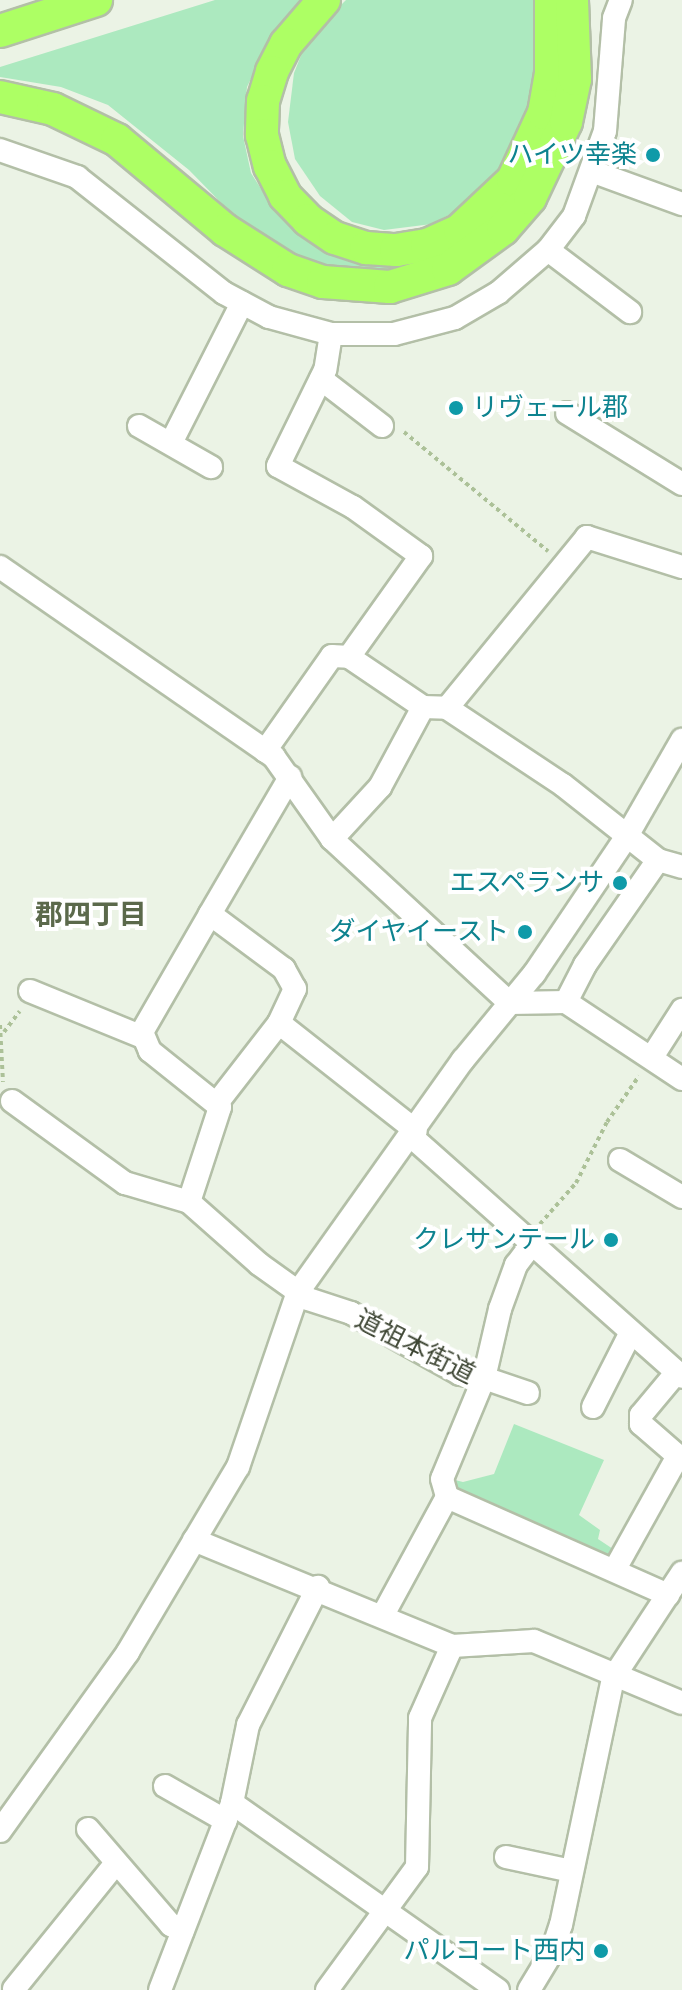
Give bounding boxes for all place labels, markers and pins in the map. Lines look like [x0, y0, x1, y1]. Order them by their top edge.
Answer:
place label: ハイツ幸楽 [507, 139, 637, 171]
marker: ハイツ幸楽 [644, 146, 662, 164]
place label: リヴェール郡 [472, 392, 628, 424]
marker: リヴェール郡 [447, 399, 465, 417]
place label: エスペランサ [448, 867, 604, 899]
marker: エスペランサ [611, 874, 629, 892]
place label: ダイヤイースト [327, 916, 509, 948]
marker: ダイヤイースト [516, 923, 534, 941]
place label: クレサンテール [413, 1224, 595, 1256]
marker: クレサンテール [602, 1231, 620, 1249]
place label: パルコート西内 [403, 1935, 585, 1967]
marker: パルコート西内 [592, 1942, 610, 1960]

